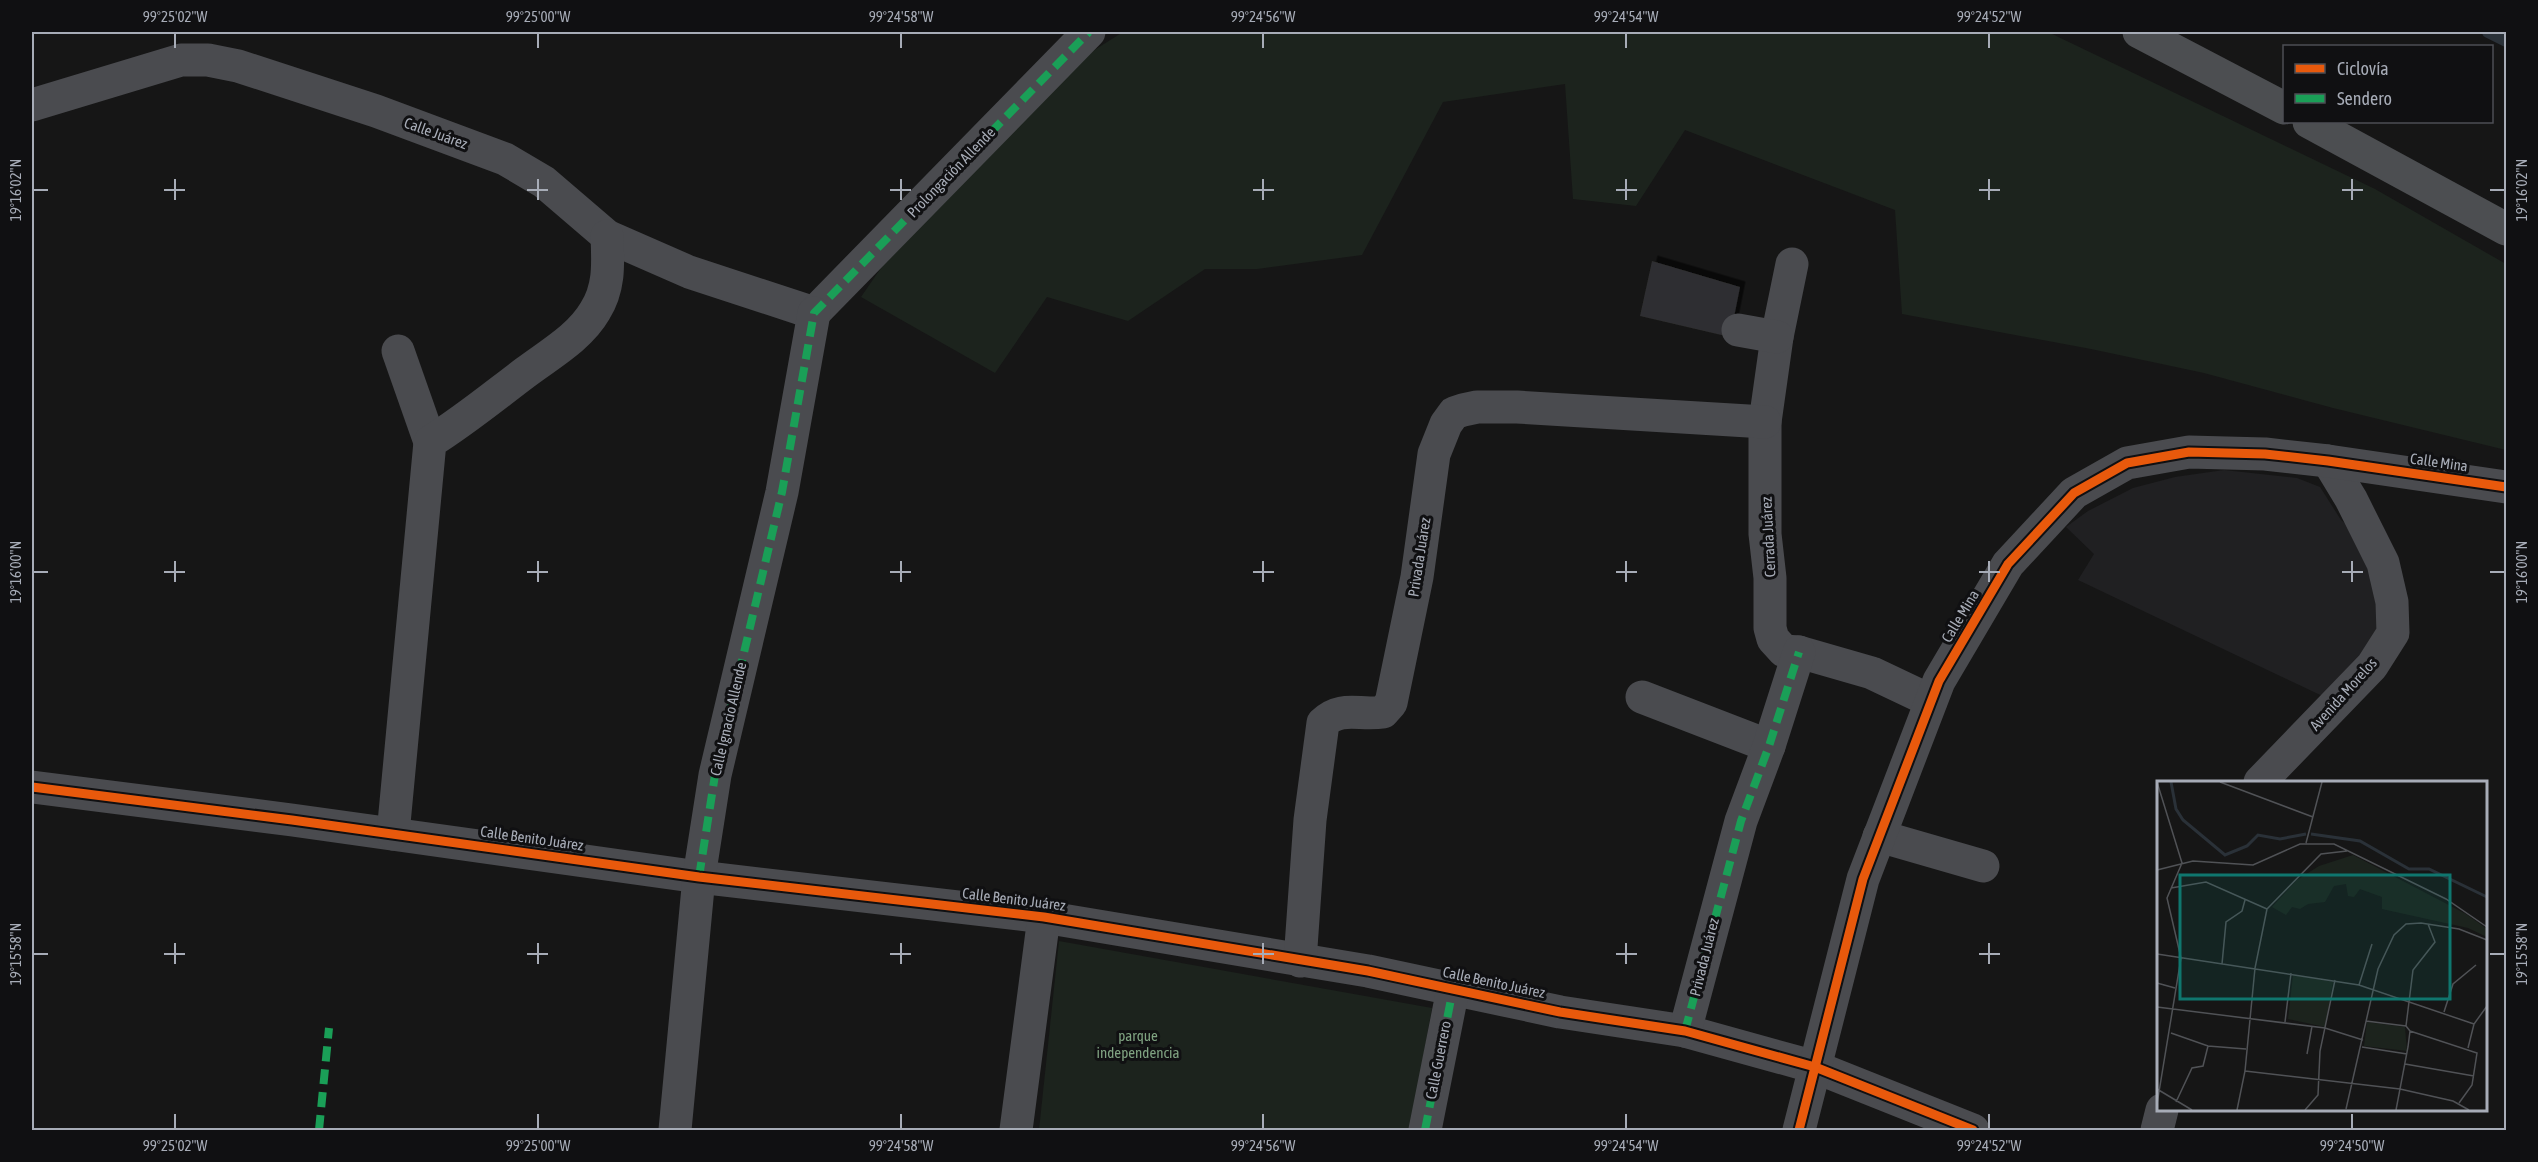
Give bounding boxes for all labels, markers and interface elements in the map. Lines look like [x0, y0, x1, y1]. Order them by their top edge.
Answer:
text: 99°25'02"W [143, 8, 207, 25]
text: 99°25'00"W [506, 8, 570, 25]
text: 99°24'58"W [869, 8, 933, 25]
text: 99°24'56"W [1231, 8, 1295, 25]
text: 99°24'54"W [1594, 8, 1658, 25]
text: 99°24'52"W [1957, 8, 2021, 25]
legend [2283, 45, 2493, 123]
text: Ciclovía [2337, 58, 2389, 79]
text: Sendero [2337, 88, 2392, 109]
street label: Calle Juárez [402, 114, 471, 152]
street label: Prolongación Allende [904, 123, 998, 221]
text: 19°16'02"N [7, 159, 24, 221]
text: 19°16'02"N [2513, 159, 2530, 221]
street label: Calle Mina [2409, 450, 2469, 474]
street label: Cerrada Juárez [1757, 496, 1779, 578]
street label: Privada Juárez [1404, 516, 1434, 598]
text: 19°16'00"N [7, 541, 24, 603]
text: 19°16'00"N [2513, 541, 2530, 603]
street label: Calle Mina [1938, 587, 1982, 645]
street label: Avenida Morelos [2306, 654, 2380, 734]
street label: Calle Ignacio Allende [707, 660, 749, 778]
inset map [2157, 781, 2487, 1111]
street label: Calle Benito Juárez [479, 822, 585, 854]
street label: Calle Benito Juárez [961, 884, 1067, 914]
street label: Privada Juárez [1686, 916, 1722, 998]
text: 19°15'58"N [7, 923, 24, 985]
text: 19°15'58"N [2513, 923, 2530, 985]
street label: Calle Benito Juárez [1441, 963, 1547, 1001]
street label: Calle Guerrero [1422, 1019, 1454, 1101]
park label: parque independencia [1096, 1027, 1180, 1061]
text: 99°25'02"W [143, 1137, 207, 1154]
text: 99°25'00"W [506, 1137, 570, 1154]
text: 99°24'58"W [869, 1137, 933, 1154]
text: 99°24'56"W [1231, 1137, 1295, 1154]
text: 99°24'54"W [1594, 1137, 1658, 1154]
text: 99°24'52"W [1957, 1137, 2021, 1154]
text: 99°24'50"W [2320, 1137, 2384, 1154]

